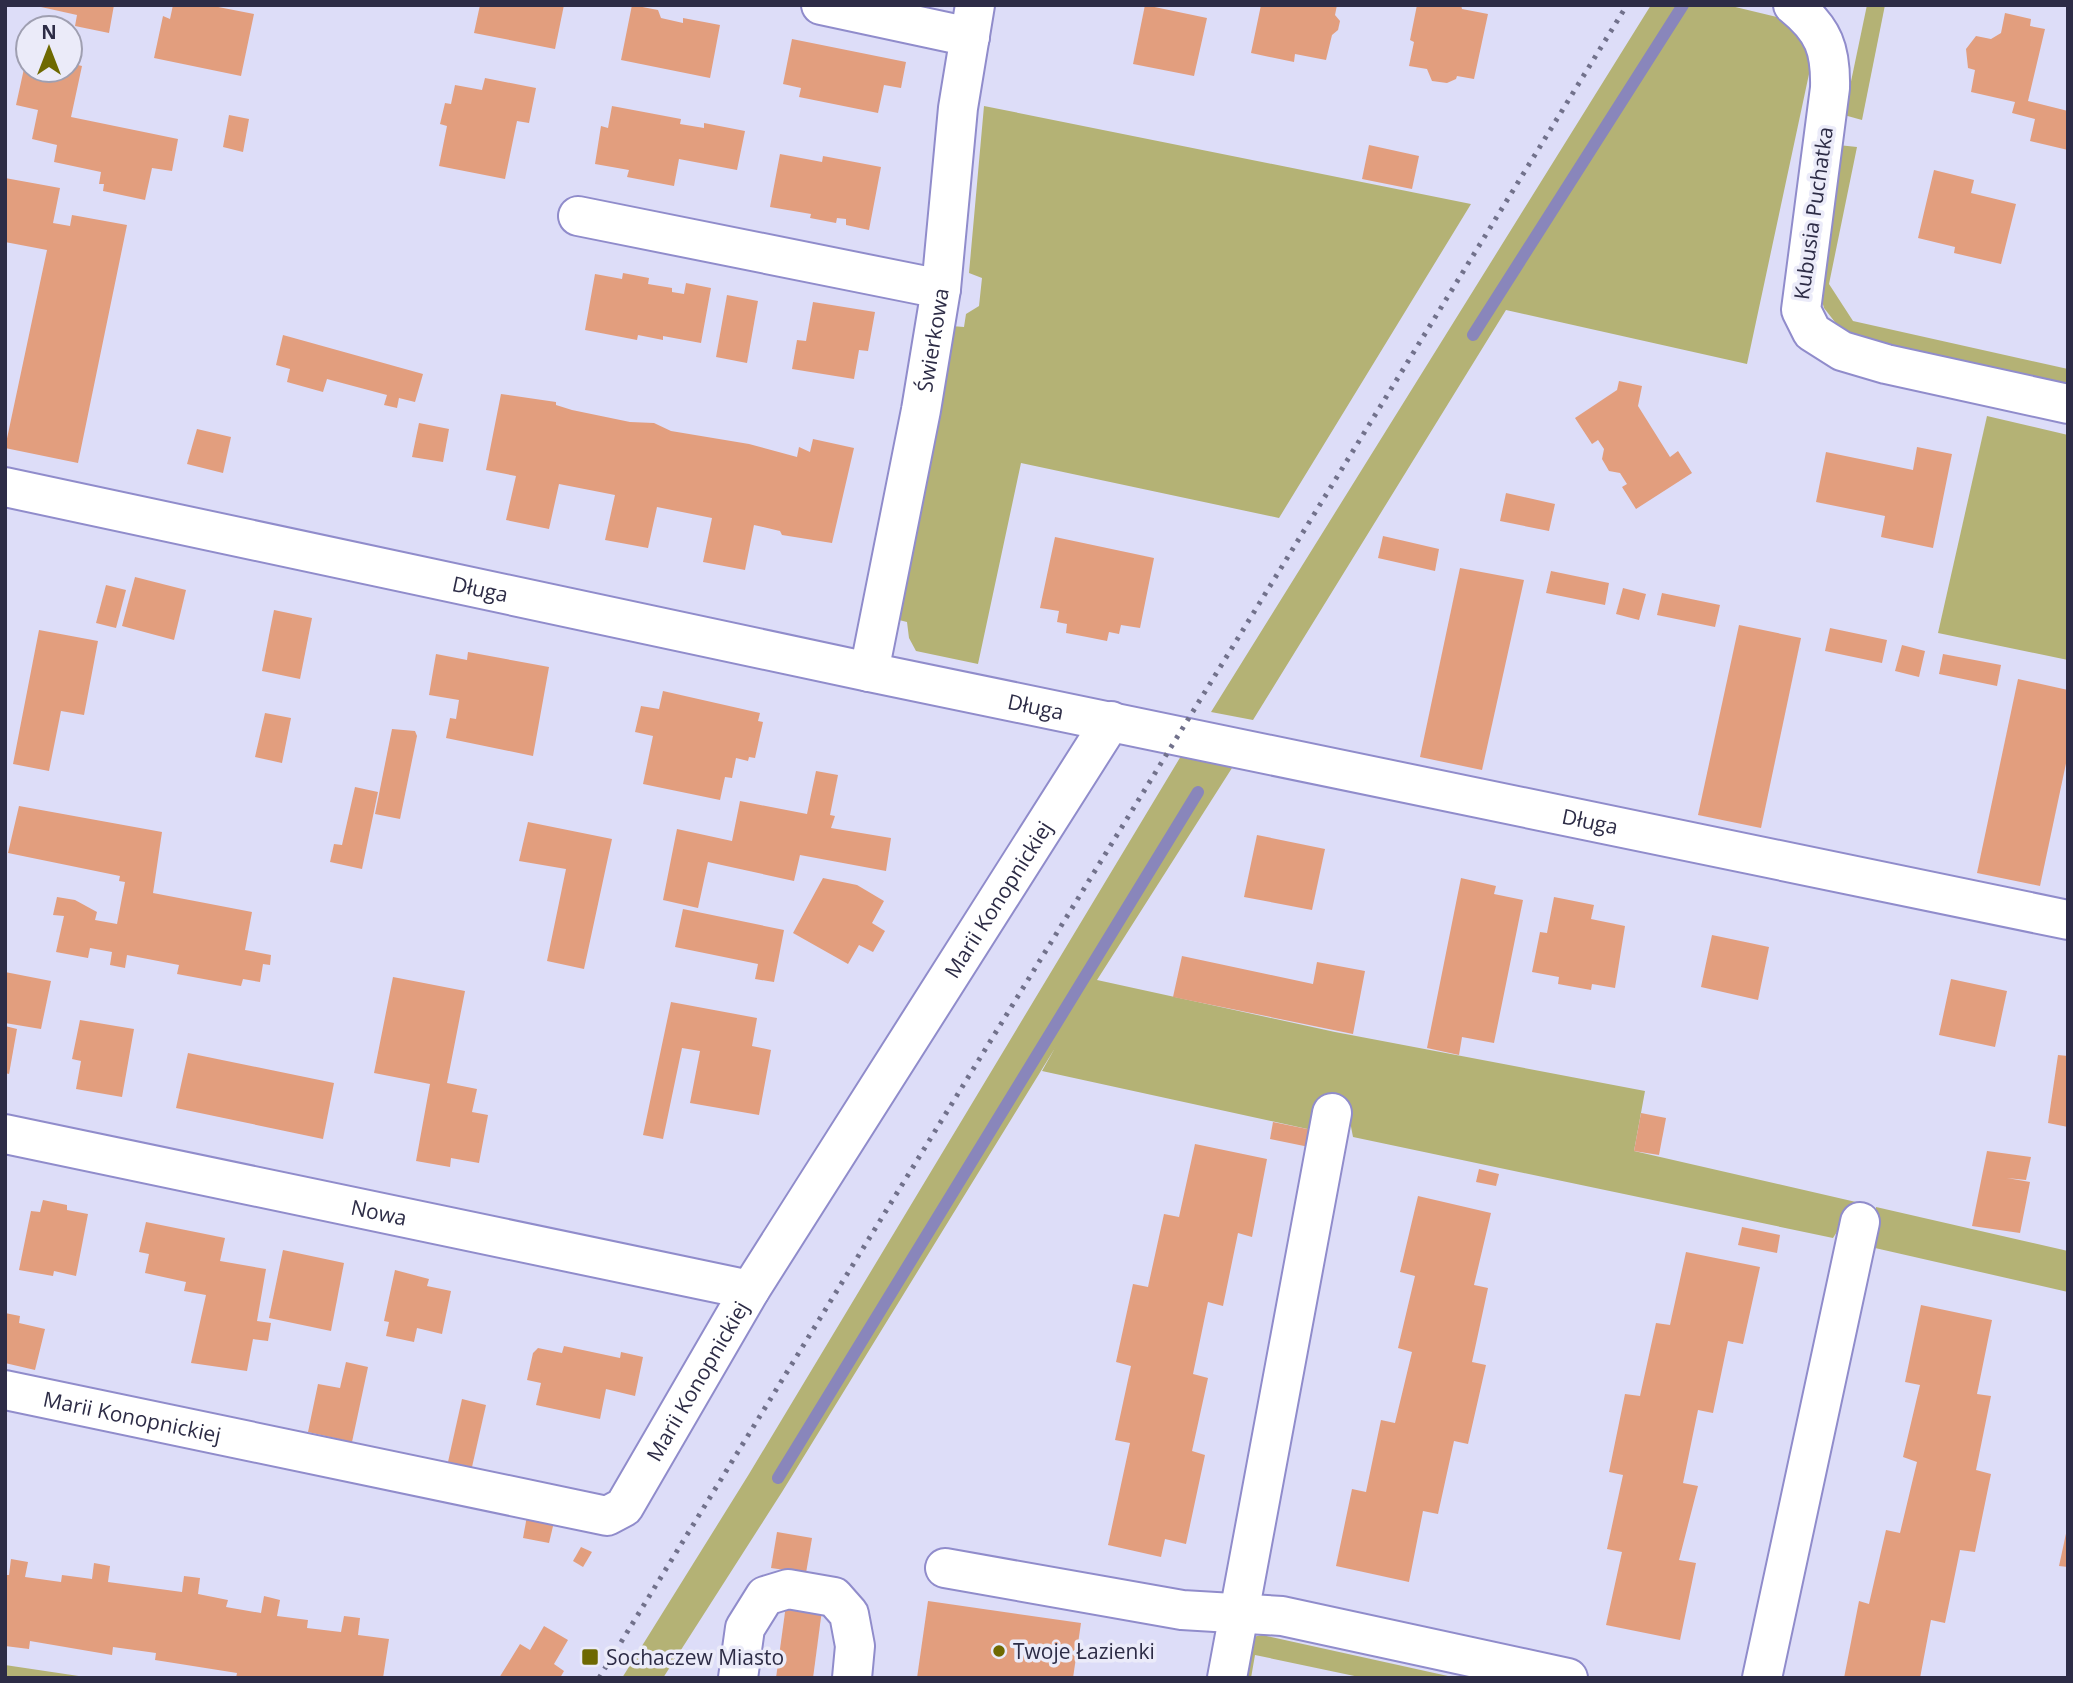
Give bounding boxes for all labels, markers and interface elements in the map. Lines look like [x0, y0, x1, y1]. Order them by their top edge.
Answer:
north arrow [14, 14, 84, 84]
text: N [41, 19, 57, 45]
street label: Kubusia Puchatka [1787, 125, 1839, 301]
street label: Świerkowa [910, 286, 955, 394]
street label: Długa [450, 569, 511, 608]
street label: Długa [1005, 687, 1066, 726]
street label: Długa [1560, 802, 1621, 841]
street label: Marii Konopnickiej [938, 815, 1058, 983]
street label: Nowa [348, 1193, 409, 1232]
street label: Marii Konopnickiej [640, 1296, 755, 1466]
street label: Marii Konopnickiej [41, 1384, 224, 1449]
place label: Twoje Łazienki [1013, 1637, 1155, 1665]
place label: Sochaczew Miasto [606, 1643, 784, 1671]
marker: Twoje Łazienki [991, 1643, 1007, 1659]
marker: Sochaczew Miasto [580, 1647, 600, 1667]

